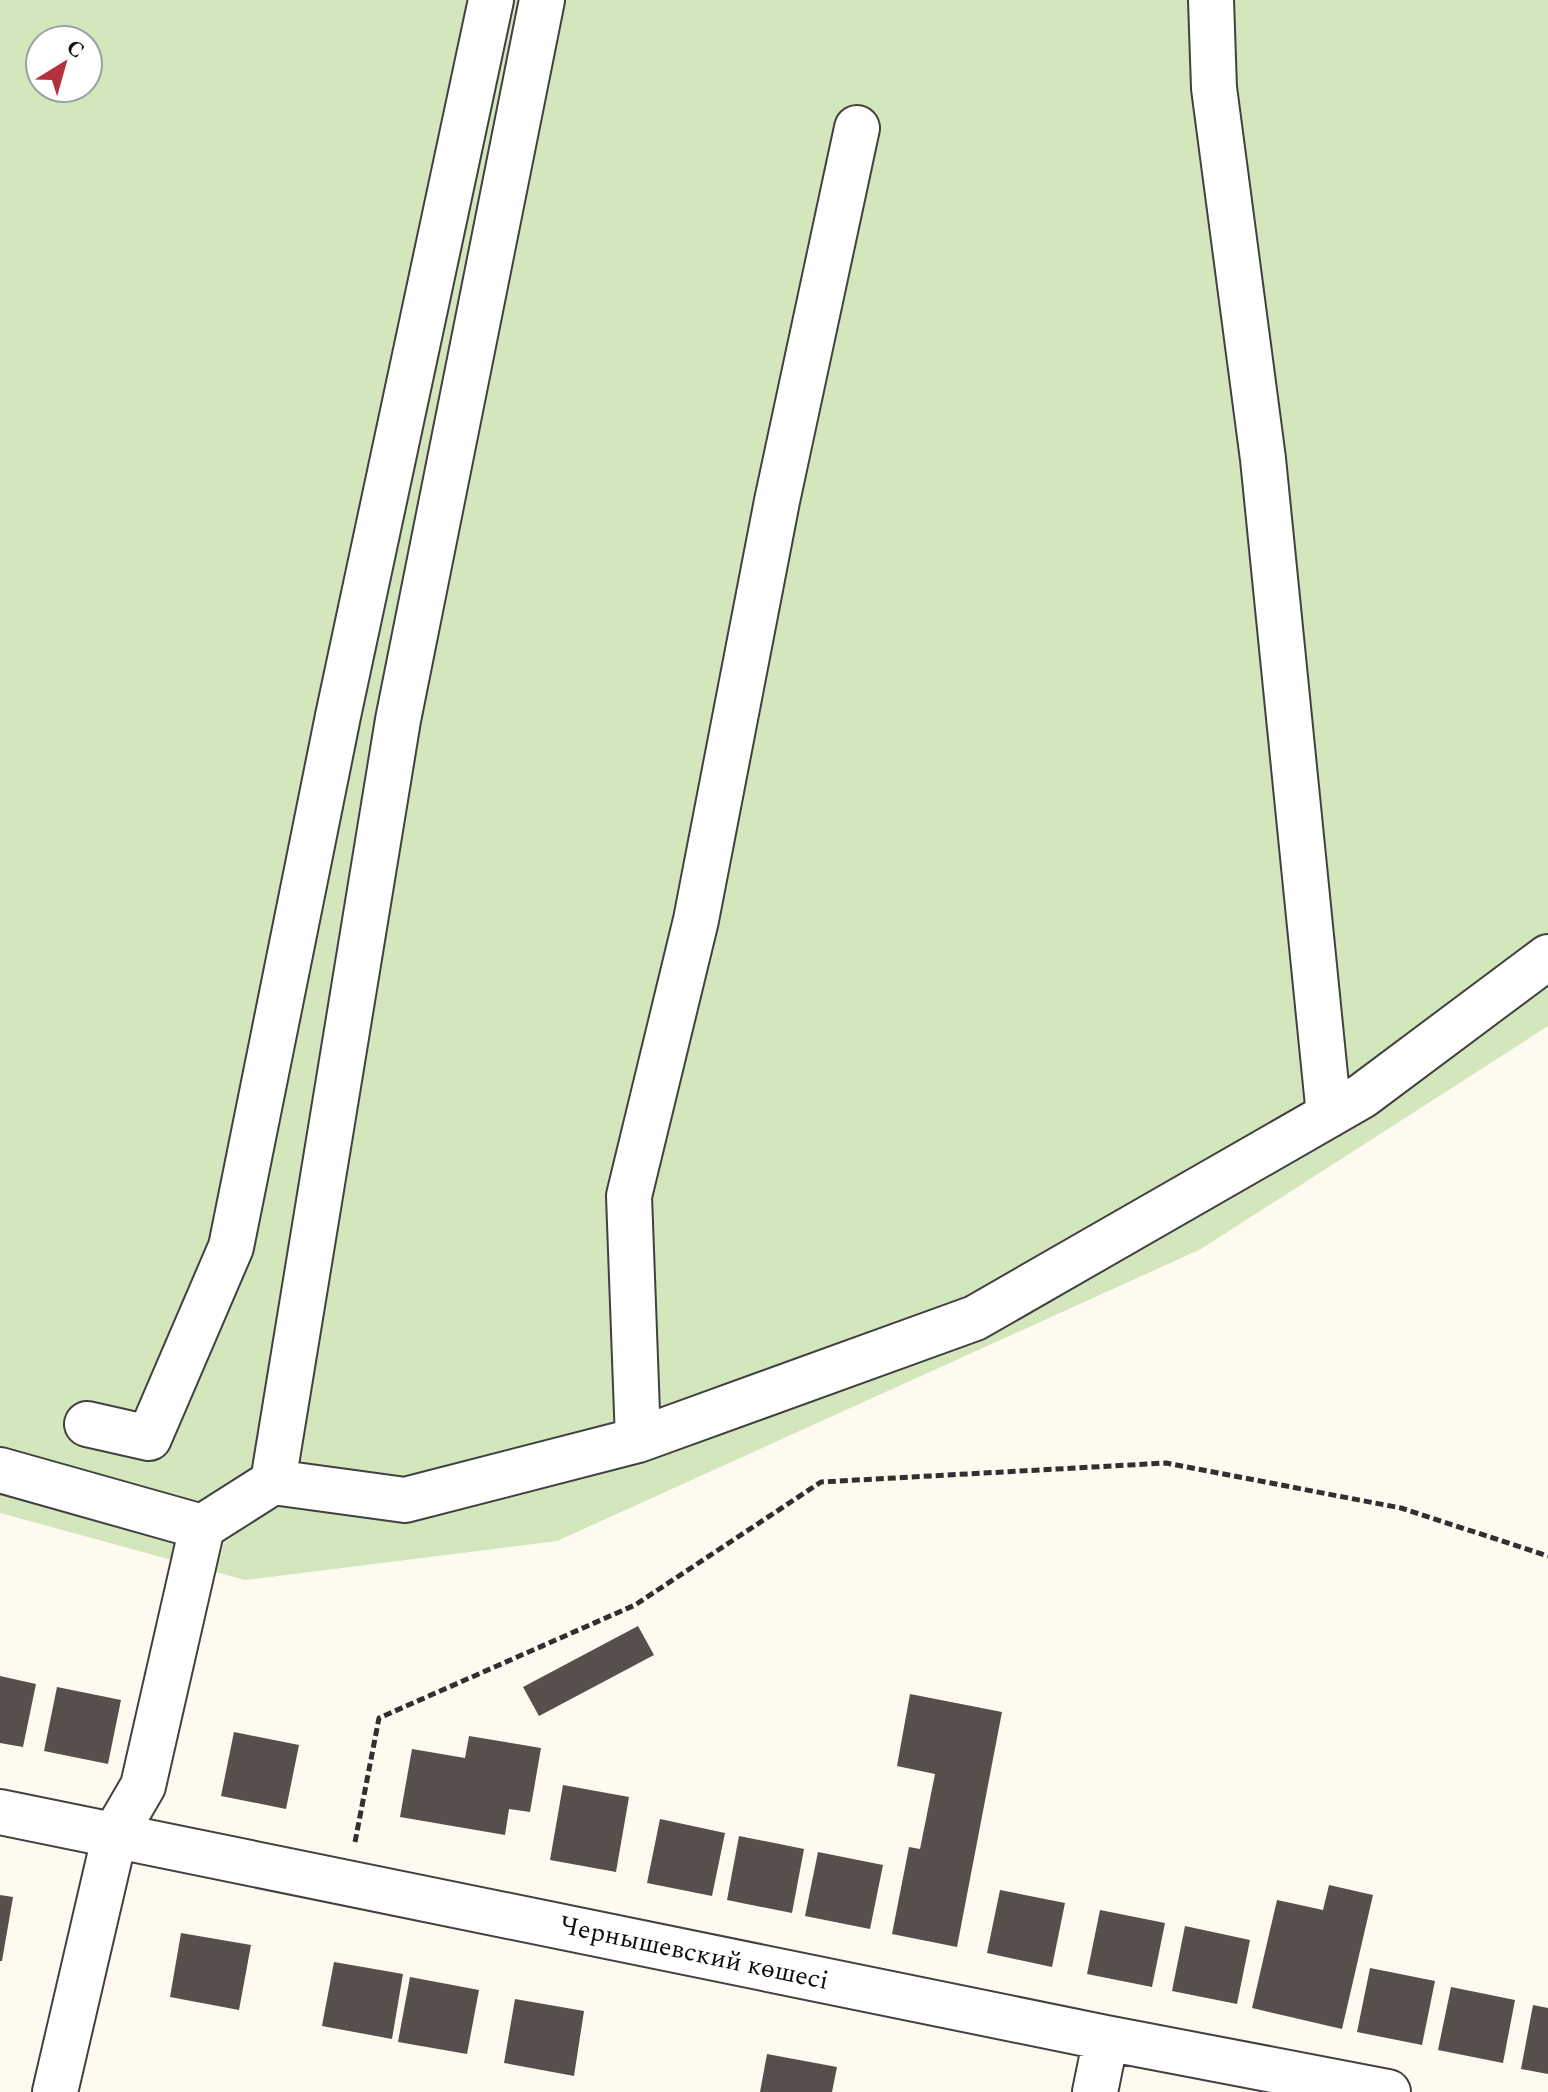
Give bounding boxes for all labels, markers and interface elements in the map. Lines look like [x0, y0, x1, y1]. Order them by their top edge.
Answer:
north arrow [24, 24, 104, 104]
text: С [59, 31, 91, 67]
street label: Чернышевский көшесі [556, 1905, 832, 2001]

